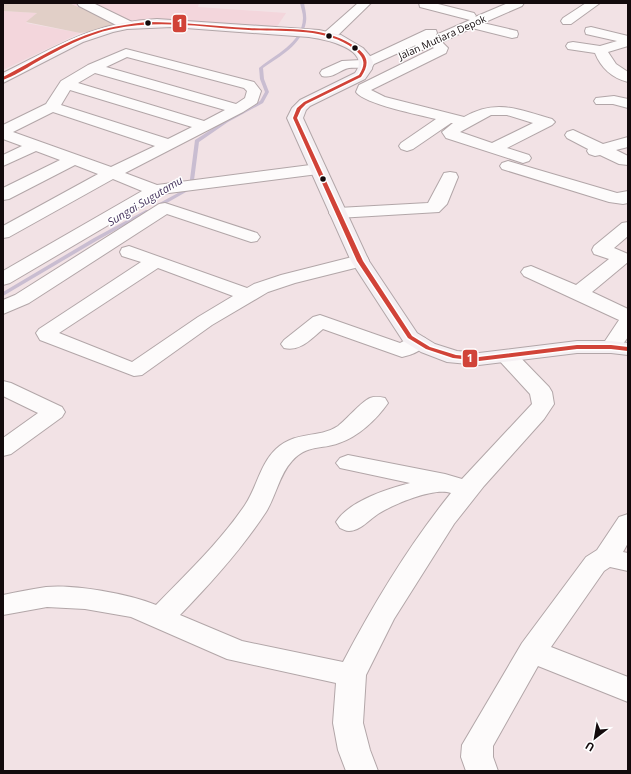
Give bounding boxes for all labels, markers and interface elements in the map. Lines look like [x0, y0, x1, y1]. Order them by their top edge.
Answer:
street label: Jalan Mutiara Depok [395, 11, 489, 63]
line badge: 1 [172, 14, 187, 33]
text: 1 [177, 15, 183, 30]
unlabelled marker [143, 18, 153, 28]
unlabelled marker [324, 31, 334, 41]
unlabelled marker [350, 43, 360, 53]
water label: Sungai Sugutamu [104, 172, 185, 229]
unlabelled marker [318, 174, 328, 184]
line badge: 1 [462, 349, 478, 368]
text: 1 [467, 350, 473, 365]
north arrow [575, 718, 615, 758]
text: U [582, 738, 597, 756]

